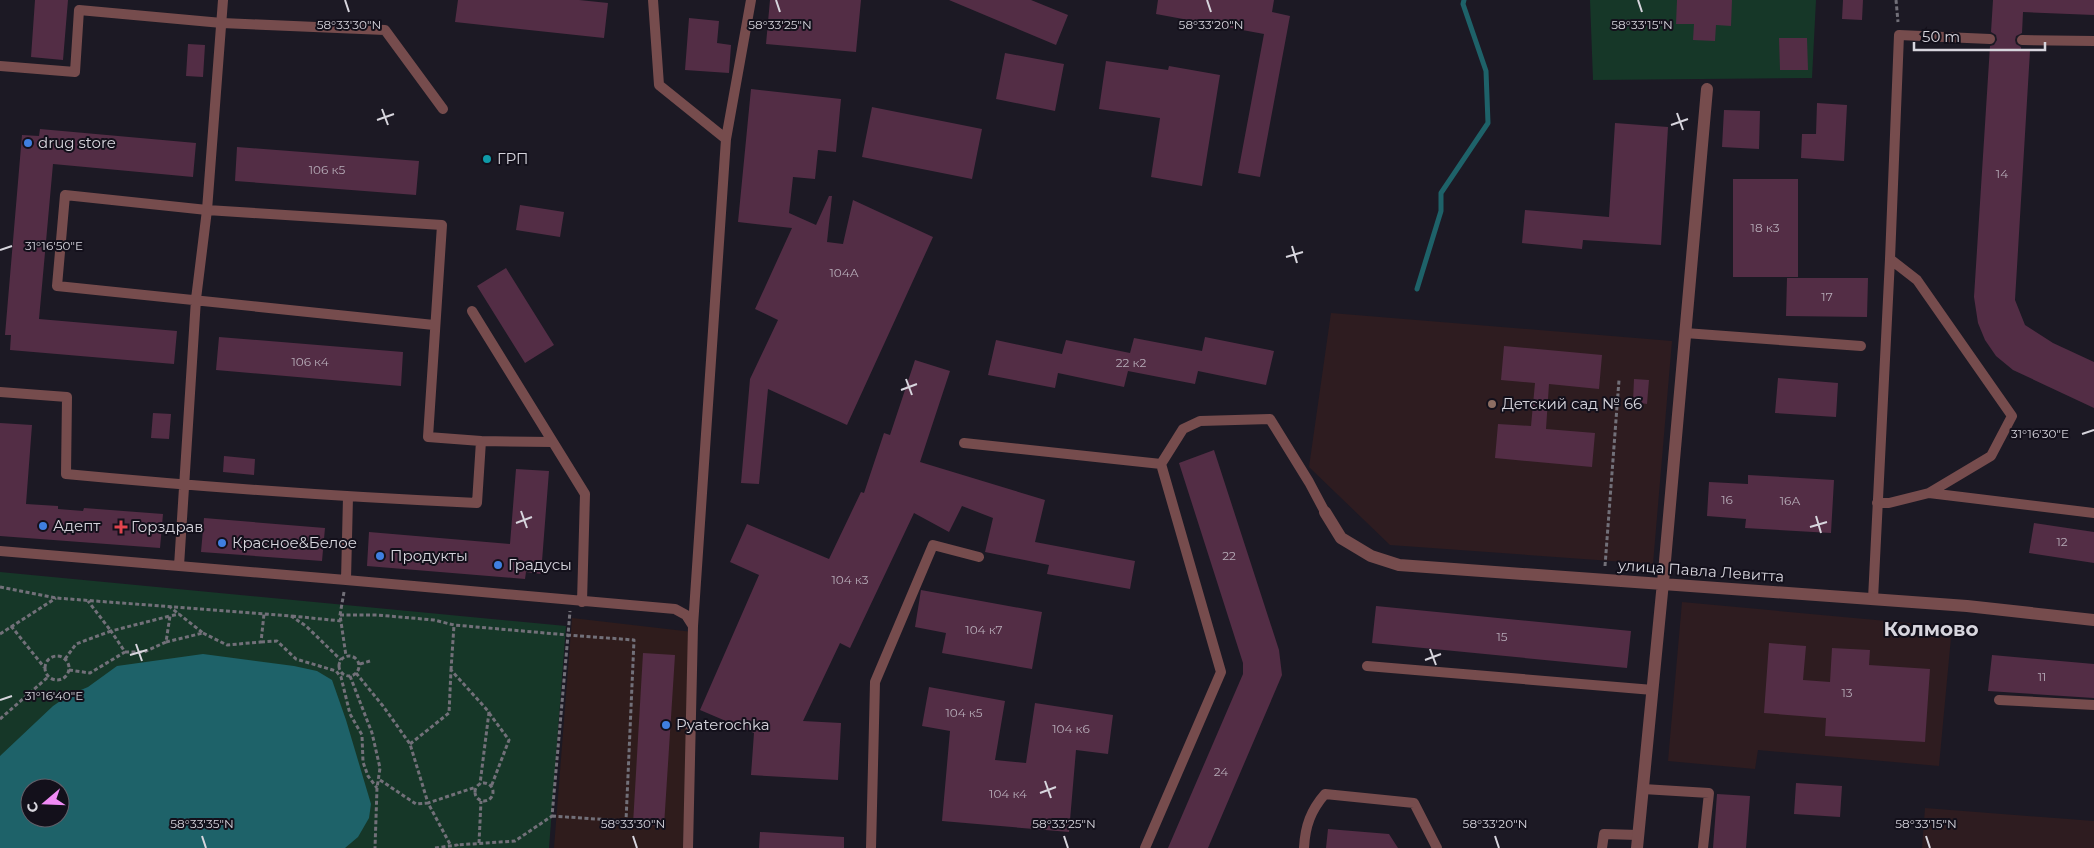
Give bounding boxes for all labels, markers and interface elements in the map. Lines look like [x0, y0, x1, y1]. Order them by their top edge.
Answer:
text: 58°33'30"N [317, 17, 381, 32]
text: 58°33'25"N [748, 17, 812, 32]
text: 58°33'20"N [1179, 17, 1243, 32]
text: 58°33'15"N [1611, 17, 1673, 32]
scale bar [1914, 20, 2045, 52]
text: 50 m [1922, 27, 1960, 46]
place label: drug store [38, 133, 116, 152]
marker: drug store [22, 137, 34, 149]
place label: ГРП [497, 149, 528, 168]
marker: ГРП [481, 153, 493, 165]
house number: 106 к5 [309, 162, 345, 177]
house number: 14 [1996, 166, 2008, 181]
house number: 18 к3 [1751, 220, 1780, 235]
text: 31°16'50"E [25, 238, 83, 253]
house number: 104А [829, 265, 859, 280]
house number: 17 [1821, 289, 1833, 304]
house number: 106 к4 [291, 354, 329, 369]
house number: 22 к2 [1116, 355, 1146, 370]
place label: Детский сад № 66 [1502, 394, 1642, 413]
marker: Детский сад № 66 [1486, 398, 1498, 410]
text: 31°16'30"E [2011, 426, 2069, 441]
house number: 16 [1721, 492, 1733, 507]
house number: 16А [1780, 493, 1800, 508]
place label: Адепт [53, 516, 101, 535]
place label: Горздрав [131, 517, 204, 536]
marker: Адепт [37, 520, 49, 532]
marker: Горздрав [115, 521, 127, 533]
place label: Красное&Белое [232, 533, 357, 552]
house number: 12 [2056, 534, 2068, 549]
marker: Красное&Белое [216, 537, 228, 549]
place label: Продукты [390, 546, 468, 565]
house number: 22 [1222, 548, 1236, 563]
marker: Продукты [374, 550, 386, 562]
place label: Градусы [508, 555, 572, 574]
street label: улица Павла Левитта [1616, 555, 1785, 586]
marker: Градусы [492, 559, 504, 571]
house number: 104 к3 [831, 572, 869, 587]
district label: Колмово [1883, 617, 1979, 641]
house number: 104 к7 [965, 622, 1003, 637]
house number: 15 [1496, 629, 1508, 644]
house number: 11 [2038, 669, 2046, 684]
house number: 13 [1841, 685, 1853, 700]
text: 31°16'40"E [25, 688, 83, 703]
house number: 104 к5 [945, 705, 983, 720]
place label: Pyaterochka [676, 715, 770, 734]
marker: Pyaterochka [660, 719, 672, 731]
house number: 104 к6 [1052, 721, 1090, 736]
house number: 24 [1214, 764, 1228, 779]
north arrow [20, 778, 70, 828]
house number: 104 к4 [989, 786, 1027, 801]
text: С [23, 799, 43, 815]
text: 58°33'35"N [170, 816, 234, 831]
text: 58°33'30"N [601, 816, 665, 831]
text: 58°33'25"N [1032, 816, 1096, 831]
text: 58°33'20"N [1463, 816, 1527, 831]
text: 58°33'15"N [1895, 816, 1957, 831]

